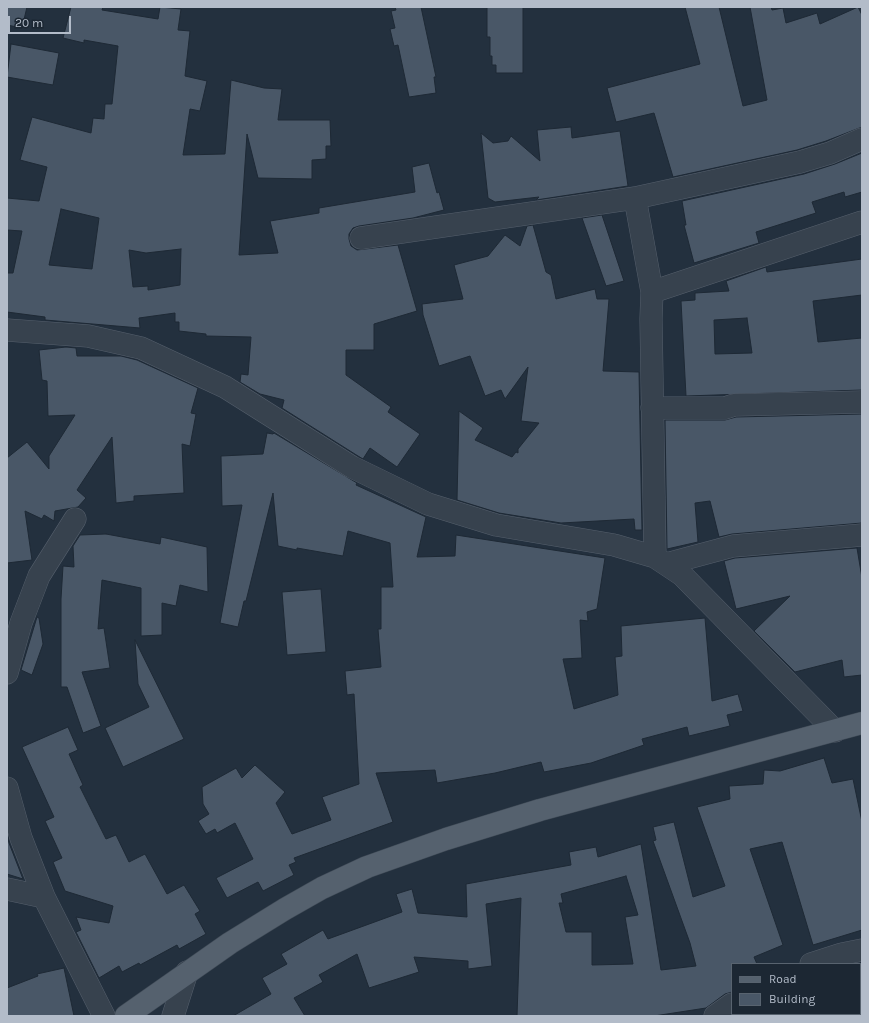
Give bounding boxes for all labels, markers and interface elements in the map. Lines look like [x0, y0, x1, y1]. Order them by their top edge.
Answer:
scale bar [10, 8, 73, 34]
text: 20 m [15, 16, 43, 30]
legend [731, 963, 861, 1015]
text: Road [769, 972, 797, 986]
text: Building [769, 992, 815, 1006]

